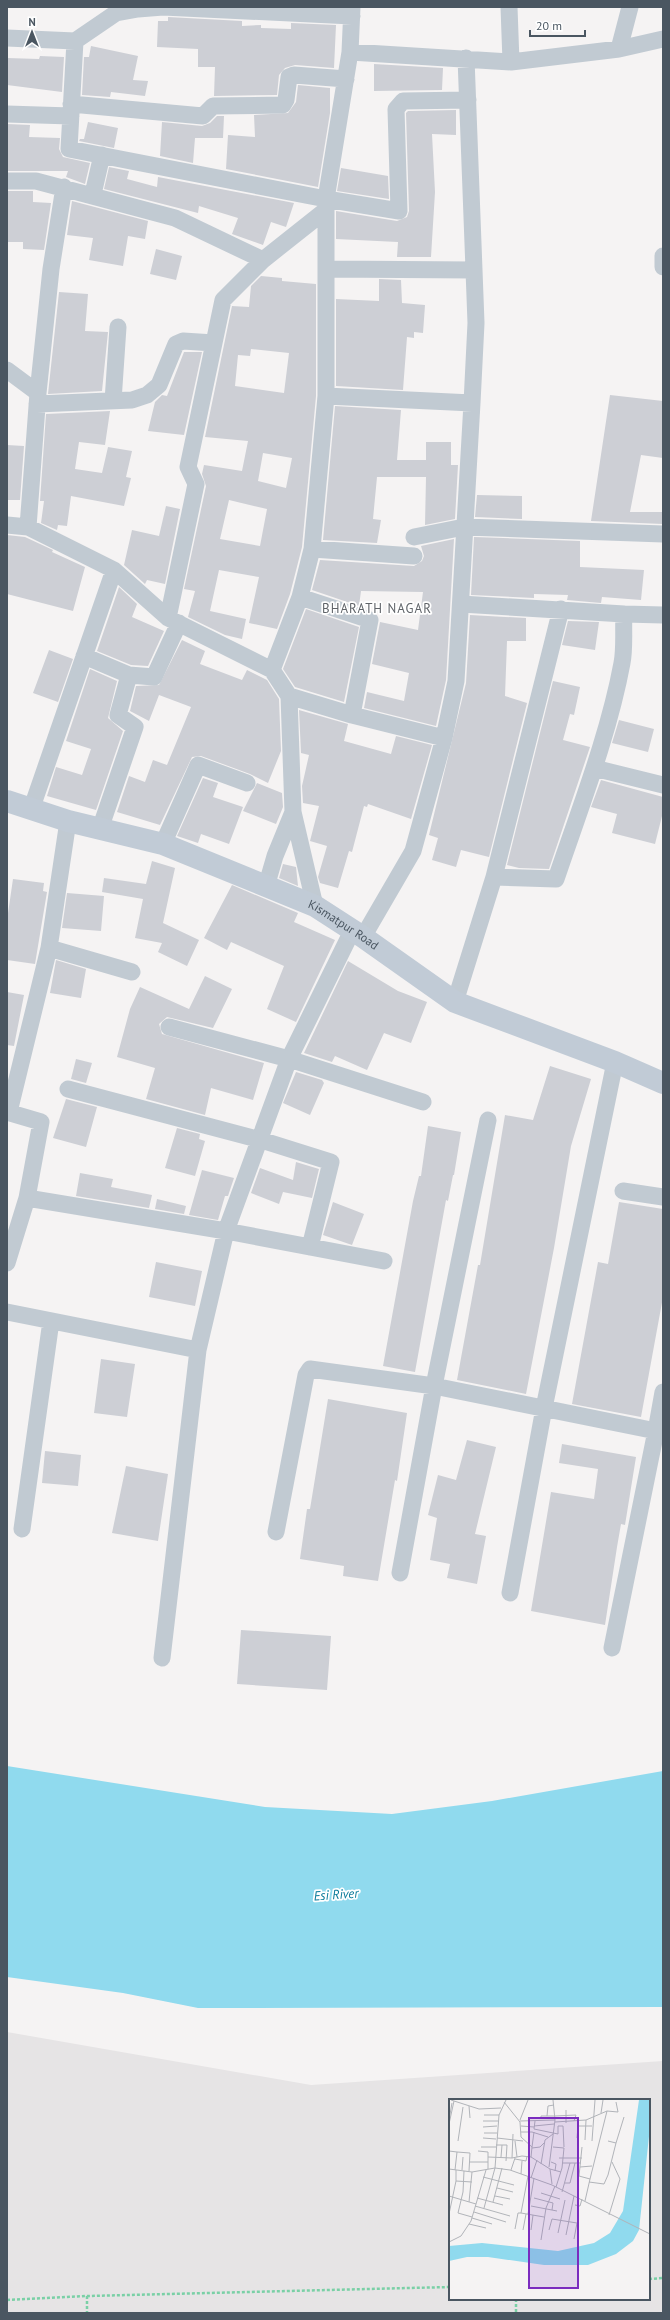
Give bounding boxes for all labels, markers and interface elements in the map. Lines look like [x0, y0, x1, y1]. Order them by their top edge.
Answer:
north arrow [12, 12, 52, 52]
scale bar [530, 12, 585, 38]
text: N [28, 15, 36, 29]
text: 20 m [536, 18, 562, 33]
district label: BHARATH NAGAR [322, 600, 432, 617]
street label: Kismatpur Road [306, 896, 382, 953]
water label: Esi River [313, 1884, 360, 1905]
inset map [449, 2099, 650, 2300]

